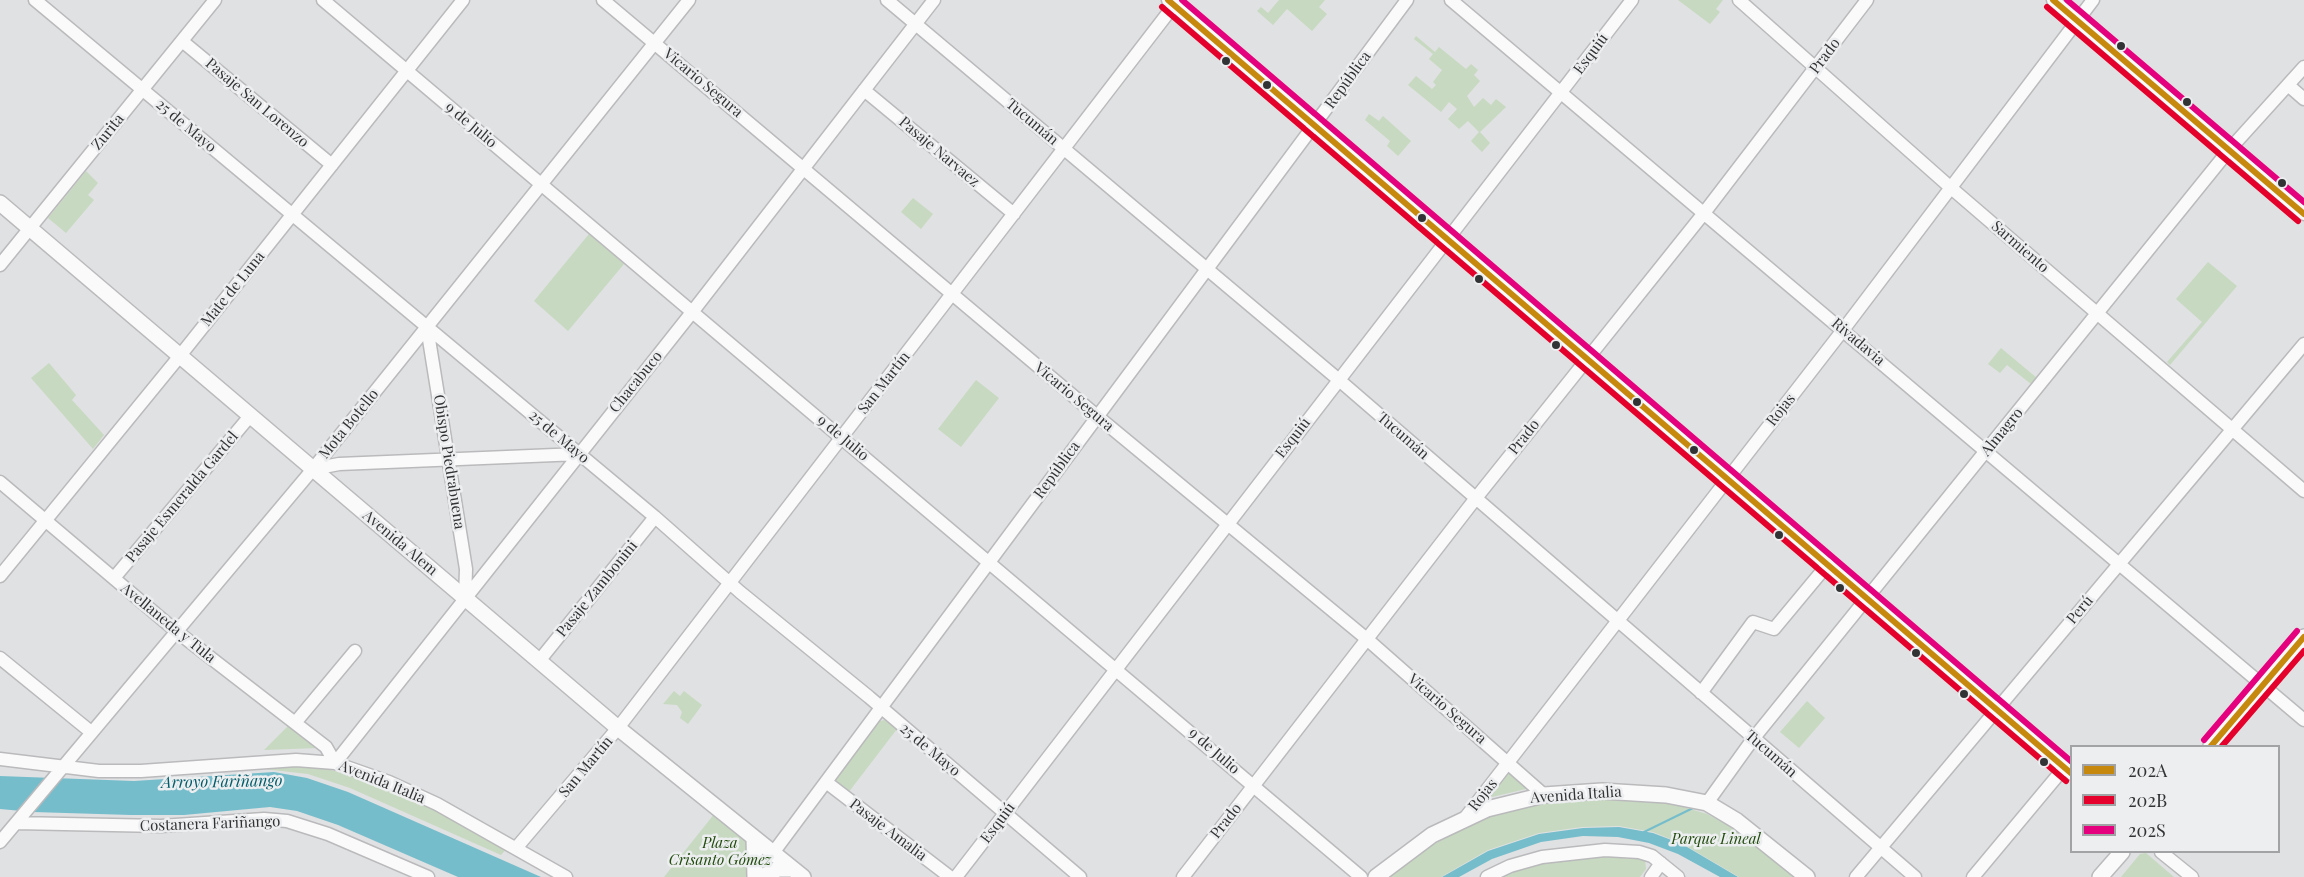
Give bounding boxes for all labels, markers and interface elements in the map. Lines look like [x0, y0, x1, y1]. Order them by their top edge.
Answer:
street label: Esquiú [1570, 30, 1612, 78]
street label: Prado [1806, 35, 1844, 77]
unlabelled marker [2115, 40, 2127, 52]
street label: Vicario Segura [660, 45, 746, 121]
street label: República [1321, 48, 1375, 112]
street label: Pasaje San Lorenzo [202, 55, 312, 151]
unlabelled marker [1220, 55, 1232, 67]
unlabelled marker [1261, 79, 1273, 91]
street label: Tucumán [1002, 95, 1062, 149]
street label: 25 de Mayo [152, 96, 220, 156]
unlabelled marker [2181, 96, 2193, 108]
street label: 9 de Julio [442, 98, 500, 152]
street label: Zurita [88, 110, 128, 154]
street label: Pasaje Narvaez [895, 113, 983, 191]
unlabelled marker [2276, 177, 2288, 189]
unlabelled marker [1416, 212, 1428, 224]
street label: Sarmiento [1988, 217, 2052, 277]
street label: Mate de Luna [197, 248, 269, 330]
unlabelled marker [1473, 273, 1485, 285]
street label: Rivadavia [1828, 314, 1888, 370]
unlabelled marker [1550, 339, 1562, 351]
street label: Chacabuco [606, 348, 666, 416]
street label: San Martín [854, 348, 914, 418]
street label: Vicario Segura [1031, 359, 1117, 435]
street label: Mota Botello [315, 385, 383, 463]
street label: Rojas [1763, 390, 1799, 430]
street label: Obispo Piedrabuena [429, 393, 469, 531]
unlabelled marker [1631, 396, 1643, 408]
street label: Almagro [1977, 404, 2027, 460]
street label: 25 de Mayo [525, 407, 593, 467]
street label: Tucumán [1373, 409, 1433, 463]
street label: 9 de Julio [814, 411, 872, 465]
street label: Esquiú [1272, 414, 1314, 462]
street label: Prado [1505, 416, 1543, 458]
street label: Pasaje Esmeralda Gardel [122, 428, 242, 566]
street label: República [1030, 438, 1084, 502]
unlabelled marker [1688, 444, 1700, 456]
street label: Avenida Alem [359, 507, 441, 579]
unlabelled marker [1773, 529, 1785, 541]
street label: Pasaje Zambonini [553, 537, 641, 641]
street label: Avellaneda y Tula [117, 579, 219, 667]
unlabelled marker [1834, 582, 1846, 594]
street label: Perú [2063, 592, 2097, 628]
unlabelled marker [1910, 647, 1922, 659]
street label: Vicario Segura [1404, 670, 1490, 748]
unlabelled marker [1958, 688, 1970, 700]
street label: 25 de Mayo [896, 720, 964, 780]
street label: 9 de Julio [1185, 724, 1243, 778]
street label: Tucumán [1741, 727, 1801, 781]
street label: San Martín [555, 733, 617, 801]
legend [2070, 745, 2280, 853]
unlabelled marker [2038, 756, 2050, 768]
street label: Avenida Italia [336, 757, 428, 807]
text: 202A [2128, 758, 2167, 782]
water label: Arroyo Fariñango [161, 771, 283, 793]
street label: Rojas [1465, 775, 1501, 815]
street label: Avenida Italia [1530, 783, 1622, 807]
text: 202B [2128, 788, 2167, 812]
street label: Pasaje Amalia [846, 795, 930, 865]
street label: Esquiú [977, 799, 1019, 847]
street label: Prado [1207, 800, 1245, 842]
street label: Costanera Fariñango [139, 813, 281, 835]
text: 202S [2128, 818, 2166, 842]
park label: Parque Lineal [1671, 830, 1761, 848]
park label: Plaza Crisanto Gómez [669, 834, 771, 869]

